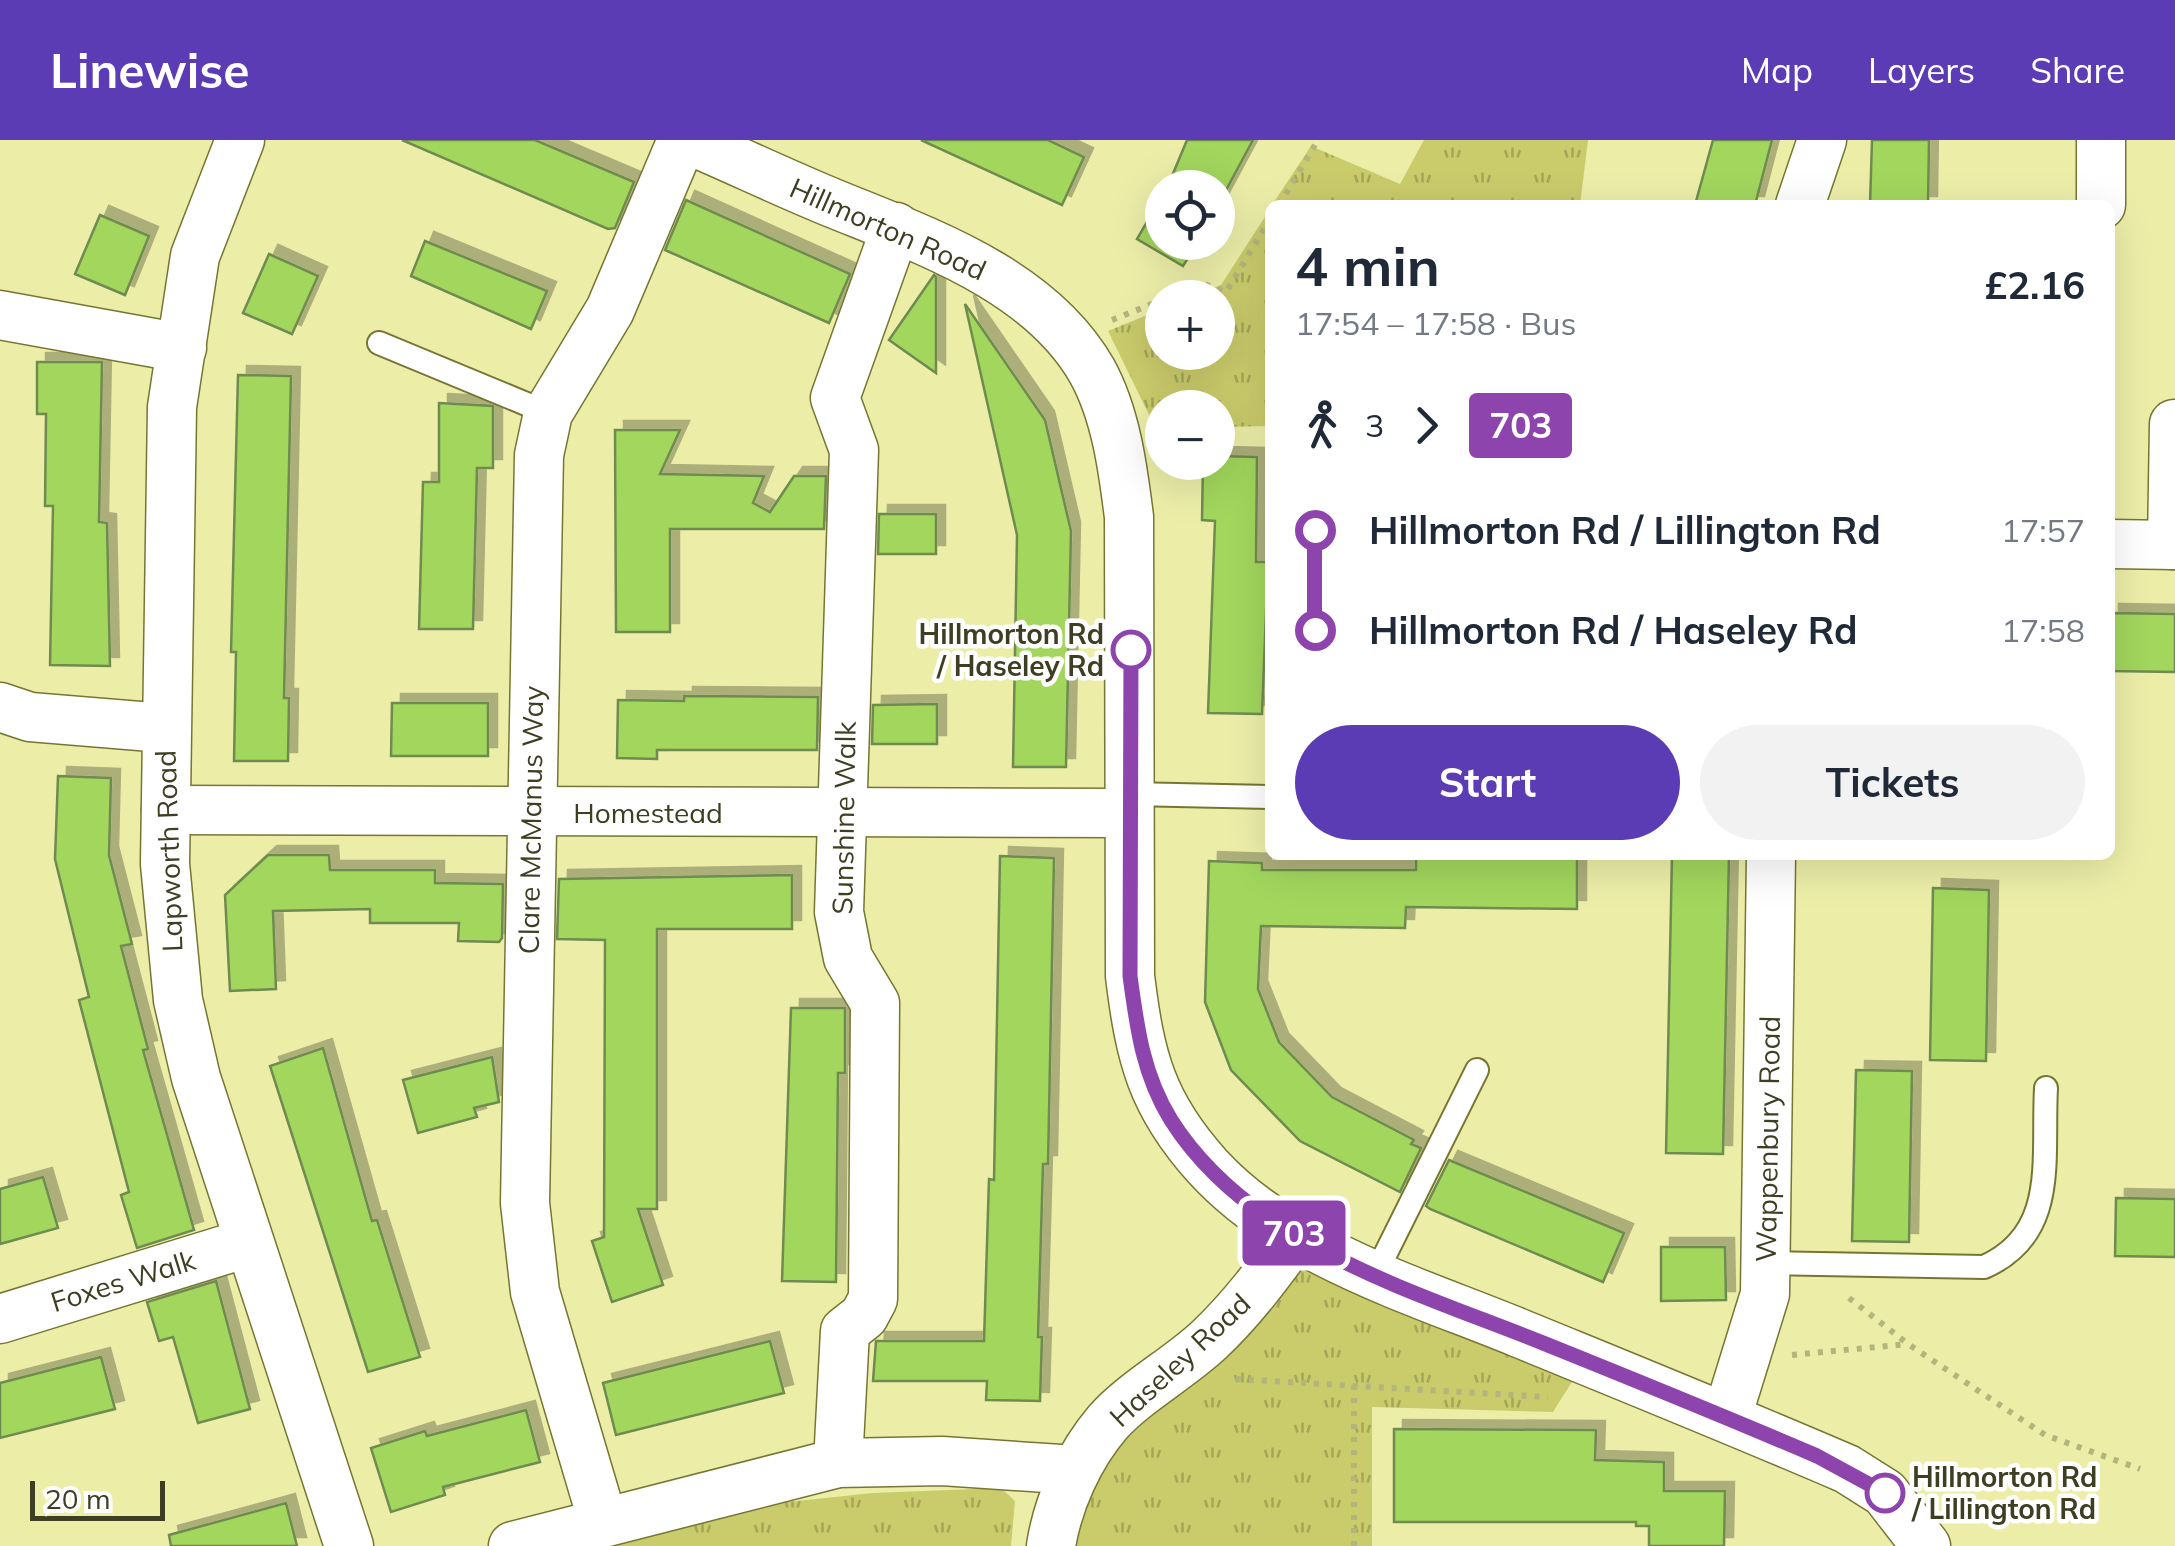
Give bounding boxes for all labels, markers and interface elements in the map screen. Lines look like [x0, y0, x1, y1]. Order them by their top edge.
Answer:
text: Linewise [50, 40, 250, 100]
text: Map [1741, 48, 1813, 92]
text: Layers [1868, 48, 1975, 92]
text: Share [2030, 48, 2125, 92]
street label: Hillmorton Road [785, 170, 992, 287]
map controls [1145, 170, 1235, 480]
button: locate [1145, 170, 1235, 260]
text: 4 min [1295, 231, 1440, 300]
text: £2.16 [1984, 261, 2085, 309]
button: + [1145, 280, 1235, 370]
text: 17:54 – 17:58 · Bus [1295, 303, 1576, 343]
button: − [1145, 390, 1235, 480]
icon: walk [1295, 398, 1350, 453]
icon: forward [1399, 398, 1454, 453]
text: 703 [1489, 403, 1552, 447]
text: 3 [1365, 405, 1384, 445]
text: Hillmorton Rd / Lillington Rd [1369, 506, 1881, 554]
text: 17:57 [2001, 510, 2085, 550]
text: Hillmorton Rd / Haseley Rd [1369, 606, 1858, 654]
text: 17:58 [2001, 610, 2085, 650]
place label: Hillmorton Rd / Haseley Rd [919, 616, 1104, 683]
marker: Hillmorton Rd / Haseley Rd [1112, 631, 1150, 669]
street label: Clare McManus Way [511, 685, 550, 955]
street label: Sunshine Walk [824, 720, 863, 915]
button: Start [1295, 725, 1680, 840]
button: Tickets [1700, 725, 2085, 840]
street label: Lapworth Road [147, 750, 190, 952]
street label: Homestead [573, 795, 723, 830]
street label: Wappenbury Road [1748, 1016, 1787, 1262]
line badge: 703 [1236, 1200, 1352, 1266]
text: 703 [1262, 1211, 1326, 1255]
street label: Foxes Walk [46, 1242, 200, 1319]
street label: Haseley Road [1102, 1285, 1257, 1434]
place label: Hillmorton Rd / Lillington Rd [1911, 1459, 2097, 1526]
marker: Hillmorton Rd / Lillington Rd [1866, 1474, 1904, 1512]
scale bar [30, 1476, 165, 1520]
text: 20 m [45, 1481, 111, 1516]

